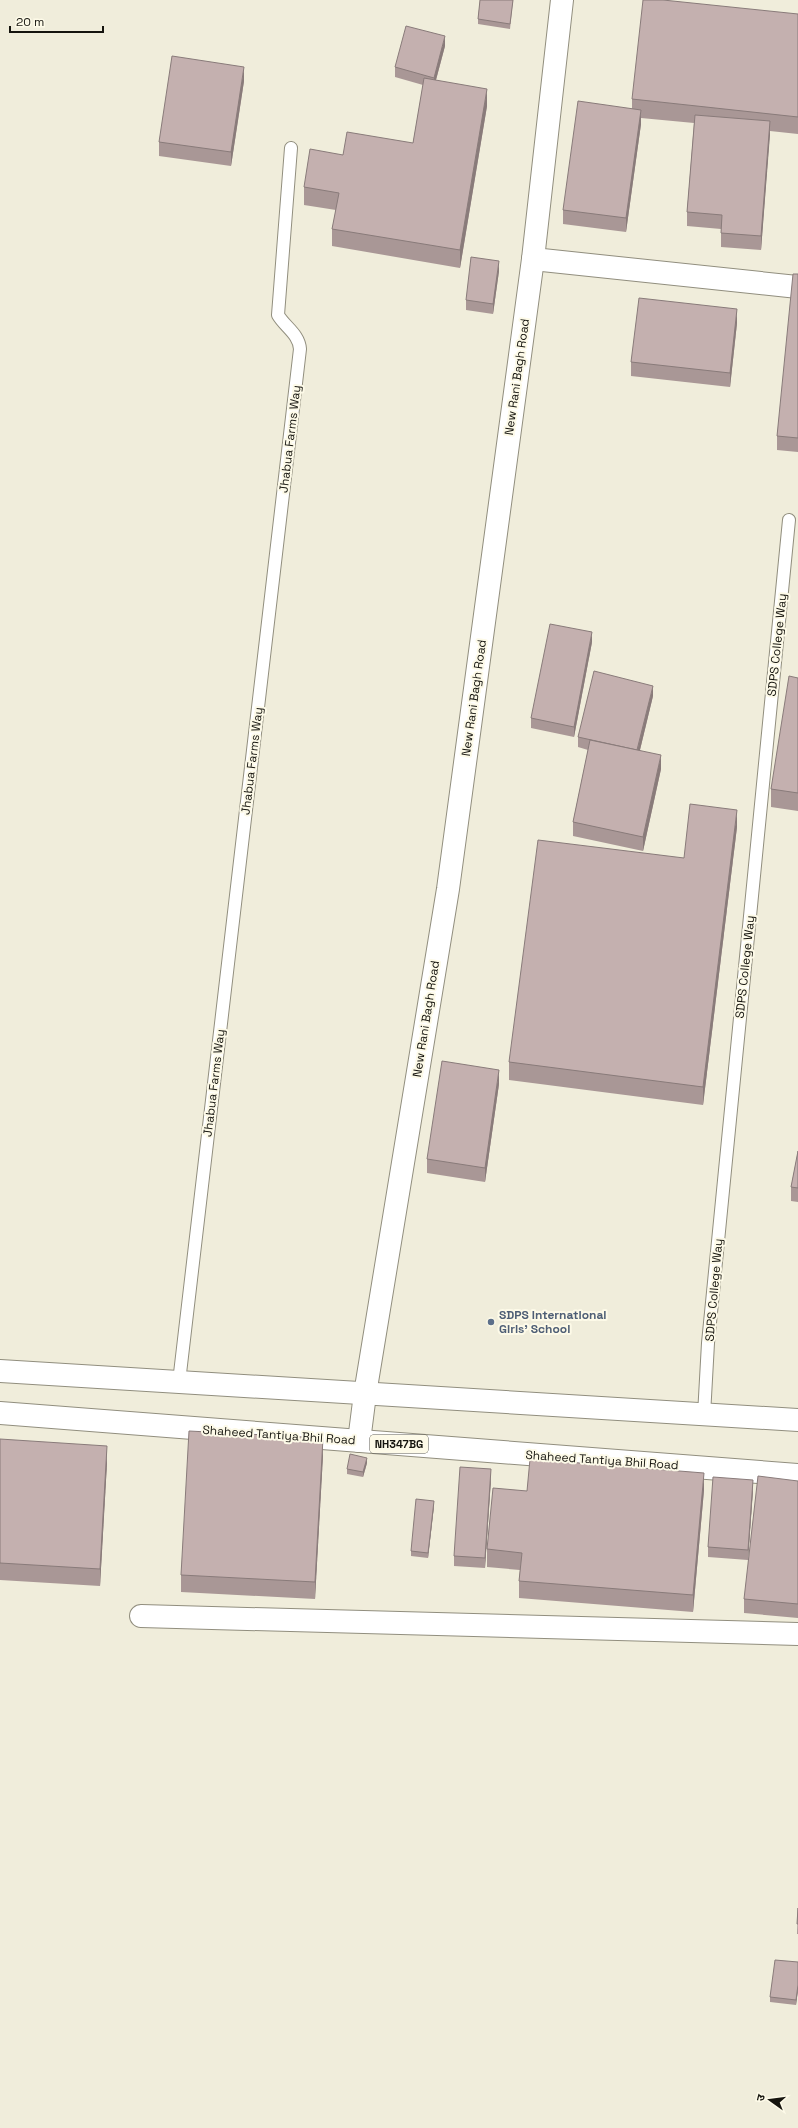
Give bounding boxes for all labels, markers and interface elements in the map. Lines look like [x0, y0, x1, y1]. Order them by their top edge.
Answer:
scale bar [10, 8, 103, 34]
text: 20 m [16, 14, 44, 30]
street label: New Rani Bagh Road [501, 318, 533, 436]
street label: Jhabua Farms Way [275, 384, 305, 494]
street label: SDPS College Way [764, 593, 790, 697]
street label: New Rani Bagh Road [458, 639, 490, 757]
street label: Jhabua Farms Way [237, 706, 267, 816]
street label: SDPS College Way [732, 915, 758, 1019]
street label: New Rani Bagh Road [409, 960, 443, 1078]
street label: Jhabua Farms Way [199, 1028, 229, 1138]
street label: SDPS College Way [702, 1238, 726, 1342]
place label: SDPS International Girls' School [499, 1307, 607, 1337]
marker: SDPS International Girls' School [486, 1317, 496, 1327]
street label: Shaheed Tantiya Bhil Road [202, 1422, 356, 1448]
road number: NH347BG [370, 1435, 428, 1453]
street label: Shaheed Tantiya Bhil Road [525, 1447, 679, 1473]
north arrow [750, 2080, 790, 2120]
text: उ [753, 2092, 768, 2102]

